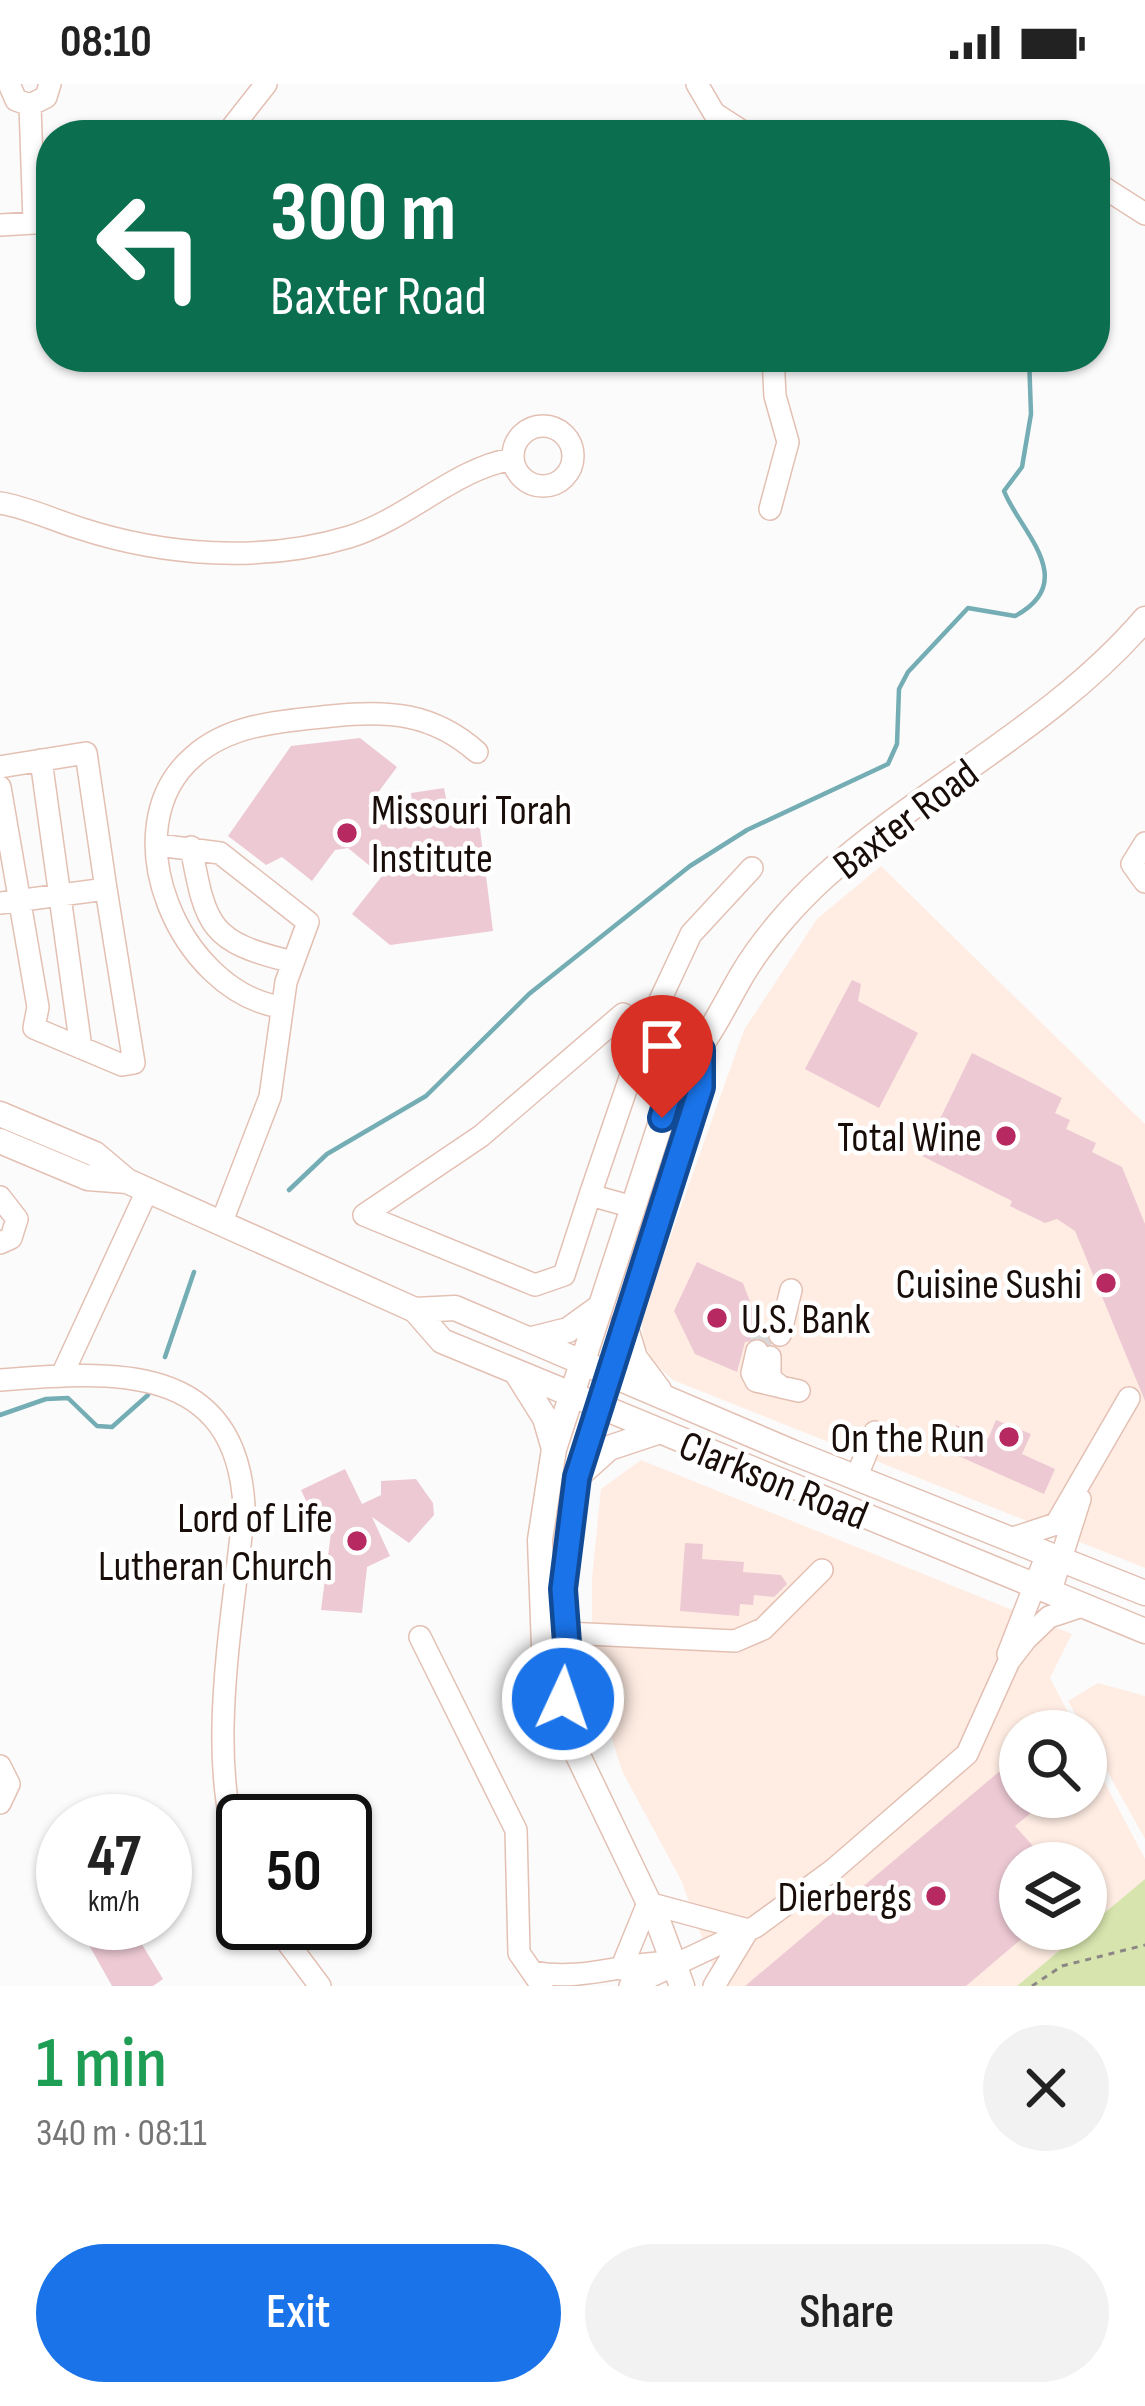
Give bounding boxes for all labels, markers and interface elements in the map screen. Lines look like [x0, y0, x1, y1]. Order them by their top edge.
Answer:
text: 08:10 [60, 15, 152, 70]
text: 300 m [270, 163, 456, 264]
icon: left [72, 168, 228, 324]
text: Baxter Road [270, 265, 487, 330]
street label: Baxter Road [824, 749, 989, 891]
place label: Missouri Torah Institute [371, 786, 572, 885]
marker: Missouri Torah Institute [334, 820, 360, 846]
pin [611, 995, 713, 1118]
icon: arrive [629, 1013, 695, 1079]
place label: Total Wine [837, 1113, 982, 1164]
marker: Total Wine [993, 1123, 1019, 1149]
place label: Cuisine Sushi [896, 1260, 1082, 1311]
marker: Cuisine Sushi [1093, 1270, 1119, 1296]
place label: U.S. Bank [741, 1295, 870, 1346]
marker: U.S. Bank [704, 1305, 730, 1331]
place label: On the Run [831, 1414, 985, 1465]
street label: Clarkson Road [671, 1420, 875, 1542]
marker: On the Run [996, 1424, 1022, 1450]
place label: Lord of Life Lutheran Church [98, 1494, 333, 1593]
marker: Lord of Life Lutheran Church [344, 1528, 370, 1554]
position arrow [500, 1636, 626, 1762]
map controls [999, 1710, 1107, 1950]
button: search [999, 1710, 1107, 1818]
speed limit sign: 50 [216, 1794, 372, 1950]
text: 47 [87, 1821, 141, 1893]
button: layers [999, 1842, 1107, 1950]
place label: Dierbergs [778, 1873, 912, 1924]
marker: Dierbergs [923, 1883, 949, 1909]
text: km/h [88, 1884, 140, 1920]
text: 1 min [36, 2021, 167, 2108]
button: close [983, 2025, 1109, 2151]
text: 340 m · 08:11 [36, 2110, 207, 2157]
button: Exit [36, 2244, 561, 2382]
button: Share [585, 2244, 1109, 2382]

